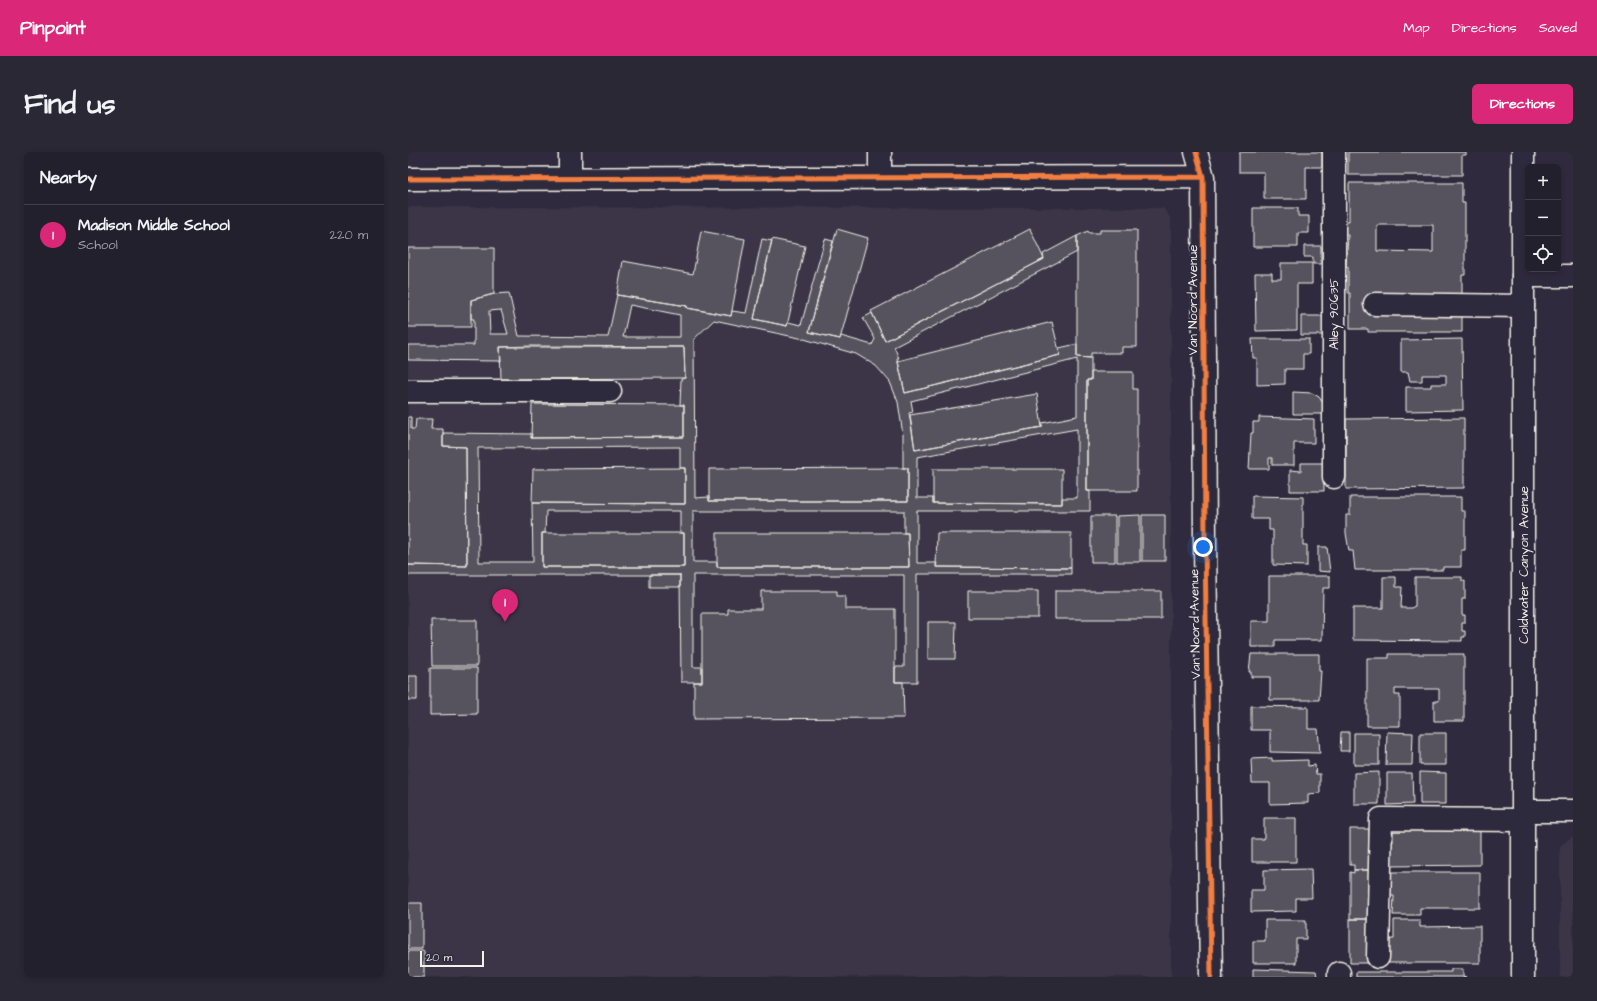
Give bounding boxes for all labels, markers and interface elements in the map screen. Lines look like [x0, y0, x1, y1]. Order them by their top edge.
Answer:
text: Pinpoint [20, 15, 86, 42]
text: Map [1403, 18, 1430, 38]
text: Directions [1452, 18, 1517, 38]
text: Saved [1539, 18, 1577, 38]
button: Directions [1472, 84, 1573, 124]
text: Find us [24, 85, 115, 124]
map controls [1525, 164, 1561, 272]
button: + [1525, 164, 1561, 200]
text: Nearby [40, 166, 97, 190]
button: − [1525, 200, 1561, 236]
text: Madison Middle School [78, 215, 230, 236]
text: 1 [52, 226, 54, 244]
text: 220 m [330, 226, 368, 244]
text: School [78, 236, 118, 254]
button: locate [1525, 236, 1561, 272]
street label: Van Noord Avenue [1184, 245, 1202, 355]
street label: Alley 90635 [1325, 278, 1344, 350]
street label: Coldwater Canyon Avenue [1515, 486, 1534, 644]
your location [1193, 537, 1213, 557]
street label: Van Noord Avenue [1185, 569, 1205, 679]
pin: 1 [492, 589, 518, 622]
scale bar [420, 949, 484, 968]
text: 20 m [426, 950, 452, 965]

